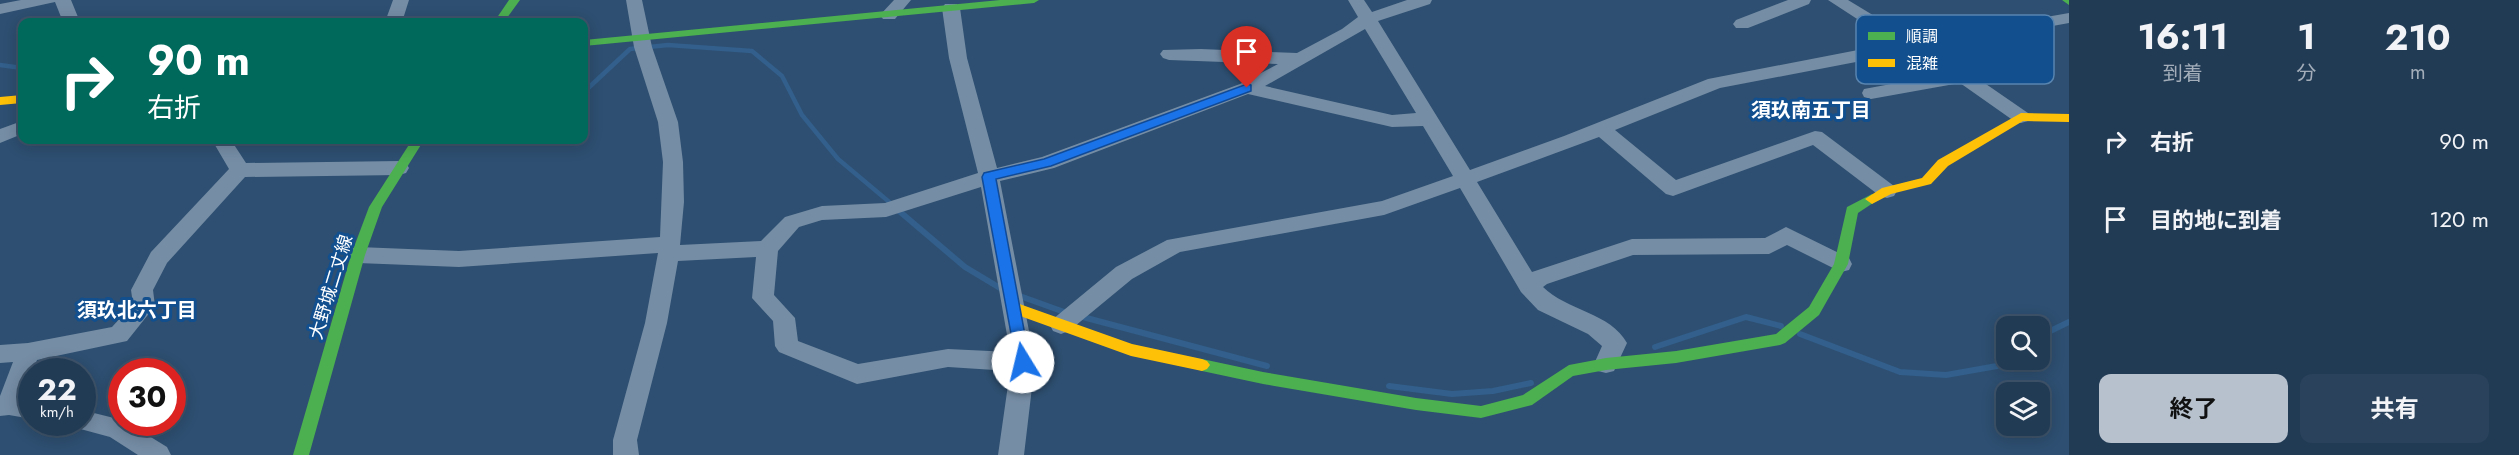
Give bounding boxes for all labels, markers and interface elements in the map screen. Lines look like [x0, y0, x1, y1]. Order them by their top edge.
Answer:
text: 16:11 [2137, 10, 2228, 62]
text: 1 [2297, 10, 2316, 62]
text: 210 [2385, 11, 2451, 63]
legend [1856, 15, 2054, 84]
text: 順調 [1906, 25, 1938, 48]
pin [1221, 26, 1272, 88]
text: 90 m [147, 30, 250, 91]
icon: arrive [1230, 35, 1263, 68]
icon: right [48, 42, 126, 120]
text: 混雑 [1906, 52, 1938, 75]
text: m [2410, 58, 2426, 87]
text: 到着 [2163, 59, 2203, 88]
text: 分 [2296, 59, 2316, 88]
text: 右折 [147, 88, 201, 127]
district label: 須玖南五丁目 [1751, 96, 1871, 125]
icon: right [2099, 125, 2132, 158]
text: 90 m [2439, 125, 2489, 157]
text: 右折 [2150, 126, 2194, 158]
icon: arrive [2099, 203, 2132, 236]
text: 120 m [2430, 203, 2489, 235]
text: 目的地に到着 [2150, 204, 2282, 236]
street label: 大野城二丈線 [303, 232, 359, 342]
district label: 須玖北六丁目 [77, 296, 197, 325]
map controls [1996, 316, 2050, 436]
button: search [1996, 316, 2050, 370]
position arrow [991, 330, 1055, 394]
speed limit sign: 30 [108, 358, 186, 436]
text: 22 [37, 368, 77, 411]
button: 終了 [2099, 374, 2288, 443]
button: 共有 [2300, 374, 2489, 443]
button: layers [1996, 382, 2050, 436]
text: km/h [40, 401, 74, 423]

